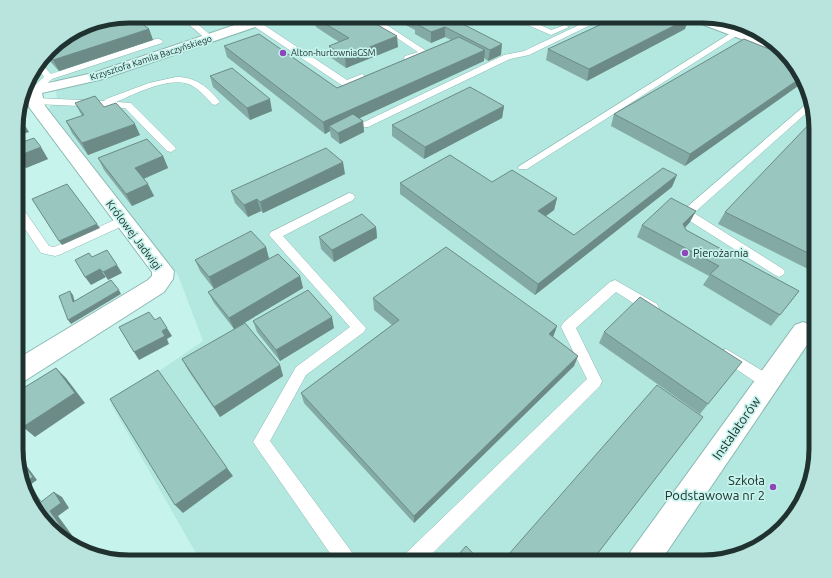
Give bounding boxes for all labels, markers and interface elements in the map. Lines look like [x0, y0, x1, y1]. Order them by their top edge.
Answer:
street label: Krzysztofa Kamila Baczyńskiego [89, 34, 213, 82]
marker: Alton-hurtowniaGSM [278, 48, 288, 58]
place label: Alton-hurtowniaGSM [291, 48, 376, 58]
street label: Królowej Jadwigi [104, 198, 164, 272]
place label: Pierożarnia [693, 247, 748, 259]
marker: Pierożarnia [680, 248, 690, 258]
street label: Instalatorów [709, 394, 763, 462]
place label: Szkoła Podstawowa nr 2 [665, 473, 765, 502]
marker: Szkoła Podstawowa nr 2 [768, 482, 778, 492]

